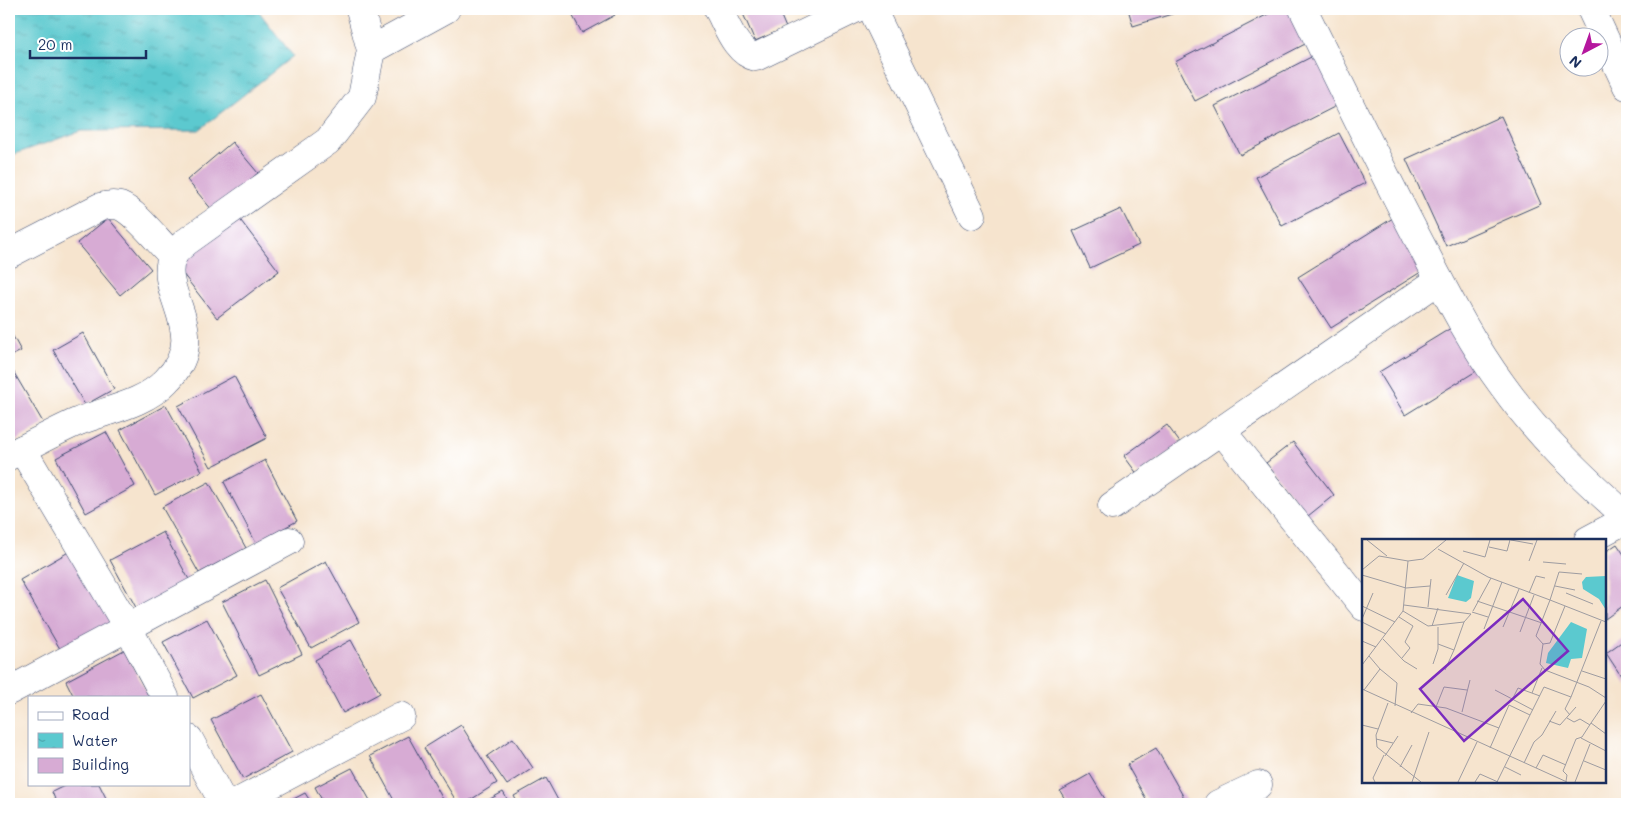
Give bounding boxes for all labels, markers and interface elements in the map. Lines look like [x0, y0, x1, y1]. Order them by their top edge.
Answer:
scale bar [30, 28, 146, 60]
north arrow [1558, 28, 1608, 78]
text: 20 m [38, 34, 72, 54]
text: N [1565, 52, 1585, 73]
inset map [1362, 539, 1606, 783]
legend [28, 696, 190, 786]
text: Road [72, 704, 109, 724]
text: Water [72, 730, 118, 750]
text: Building [72, 754, 129, 774]

